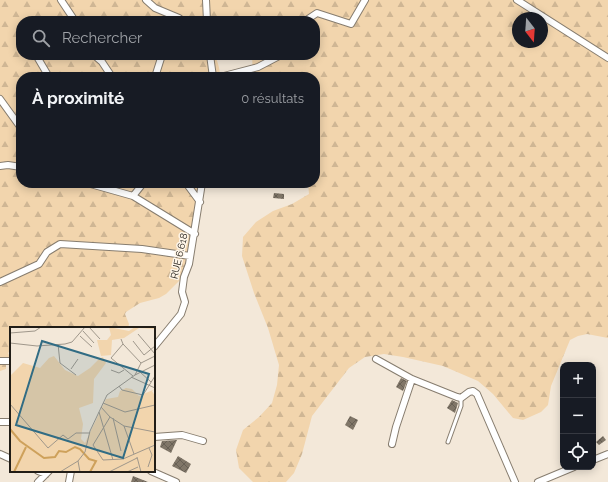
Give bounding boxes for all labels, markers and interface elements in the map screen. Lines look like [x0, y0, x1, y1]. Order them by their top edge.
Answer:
north arrow [512, 12, 548, 48]
search box [16, 16, 320, 60]
icon: search [30, 27, 52, 49]
text: Rechercher [62, 29, 142, 47]
text: À proximité [32, 88, 124, 108]
text: 0 résultats [241, 91, 304, 106]
street label: RUE 6.618 [168, 232, 190, 280]
inset map [10, 327, 155, 472]
map controls [560, 362, 596, 470]
button: + [560, 362, 596, 398]
button: − [560, 398, 596, 434]
button: locate [560, 434, 596, 470]

